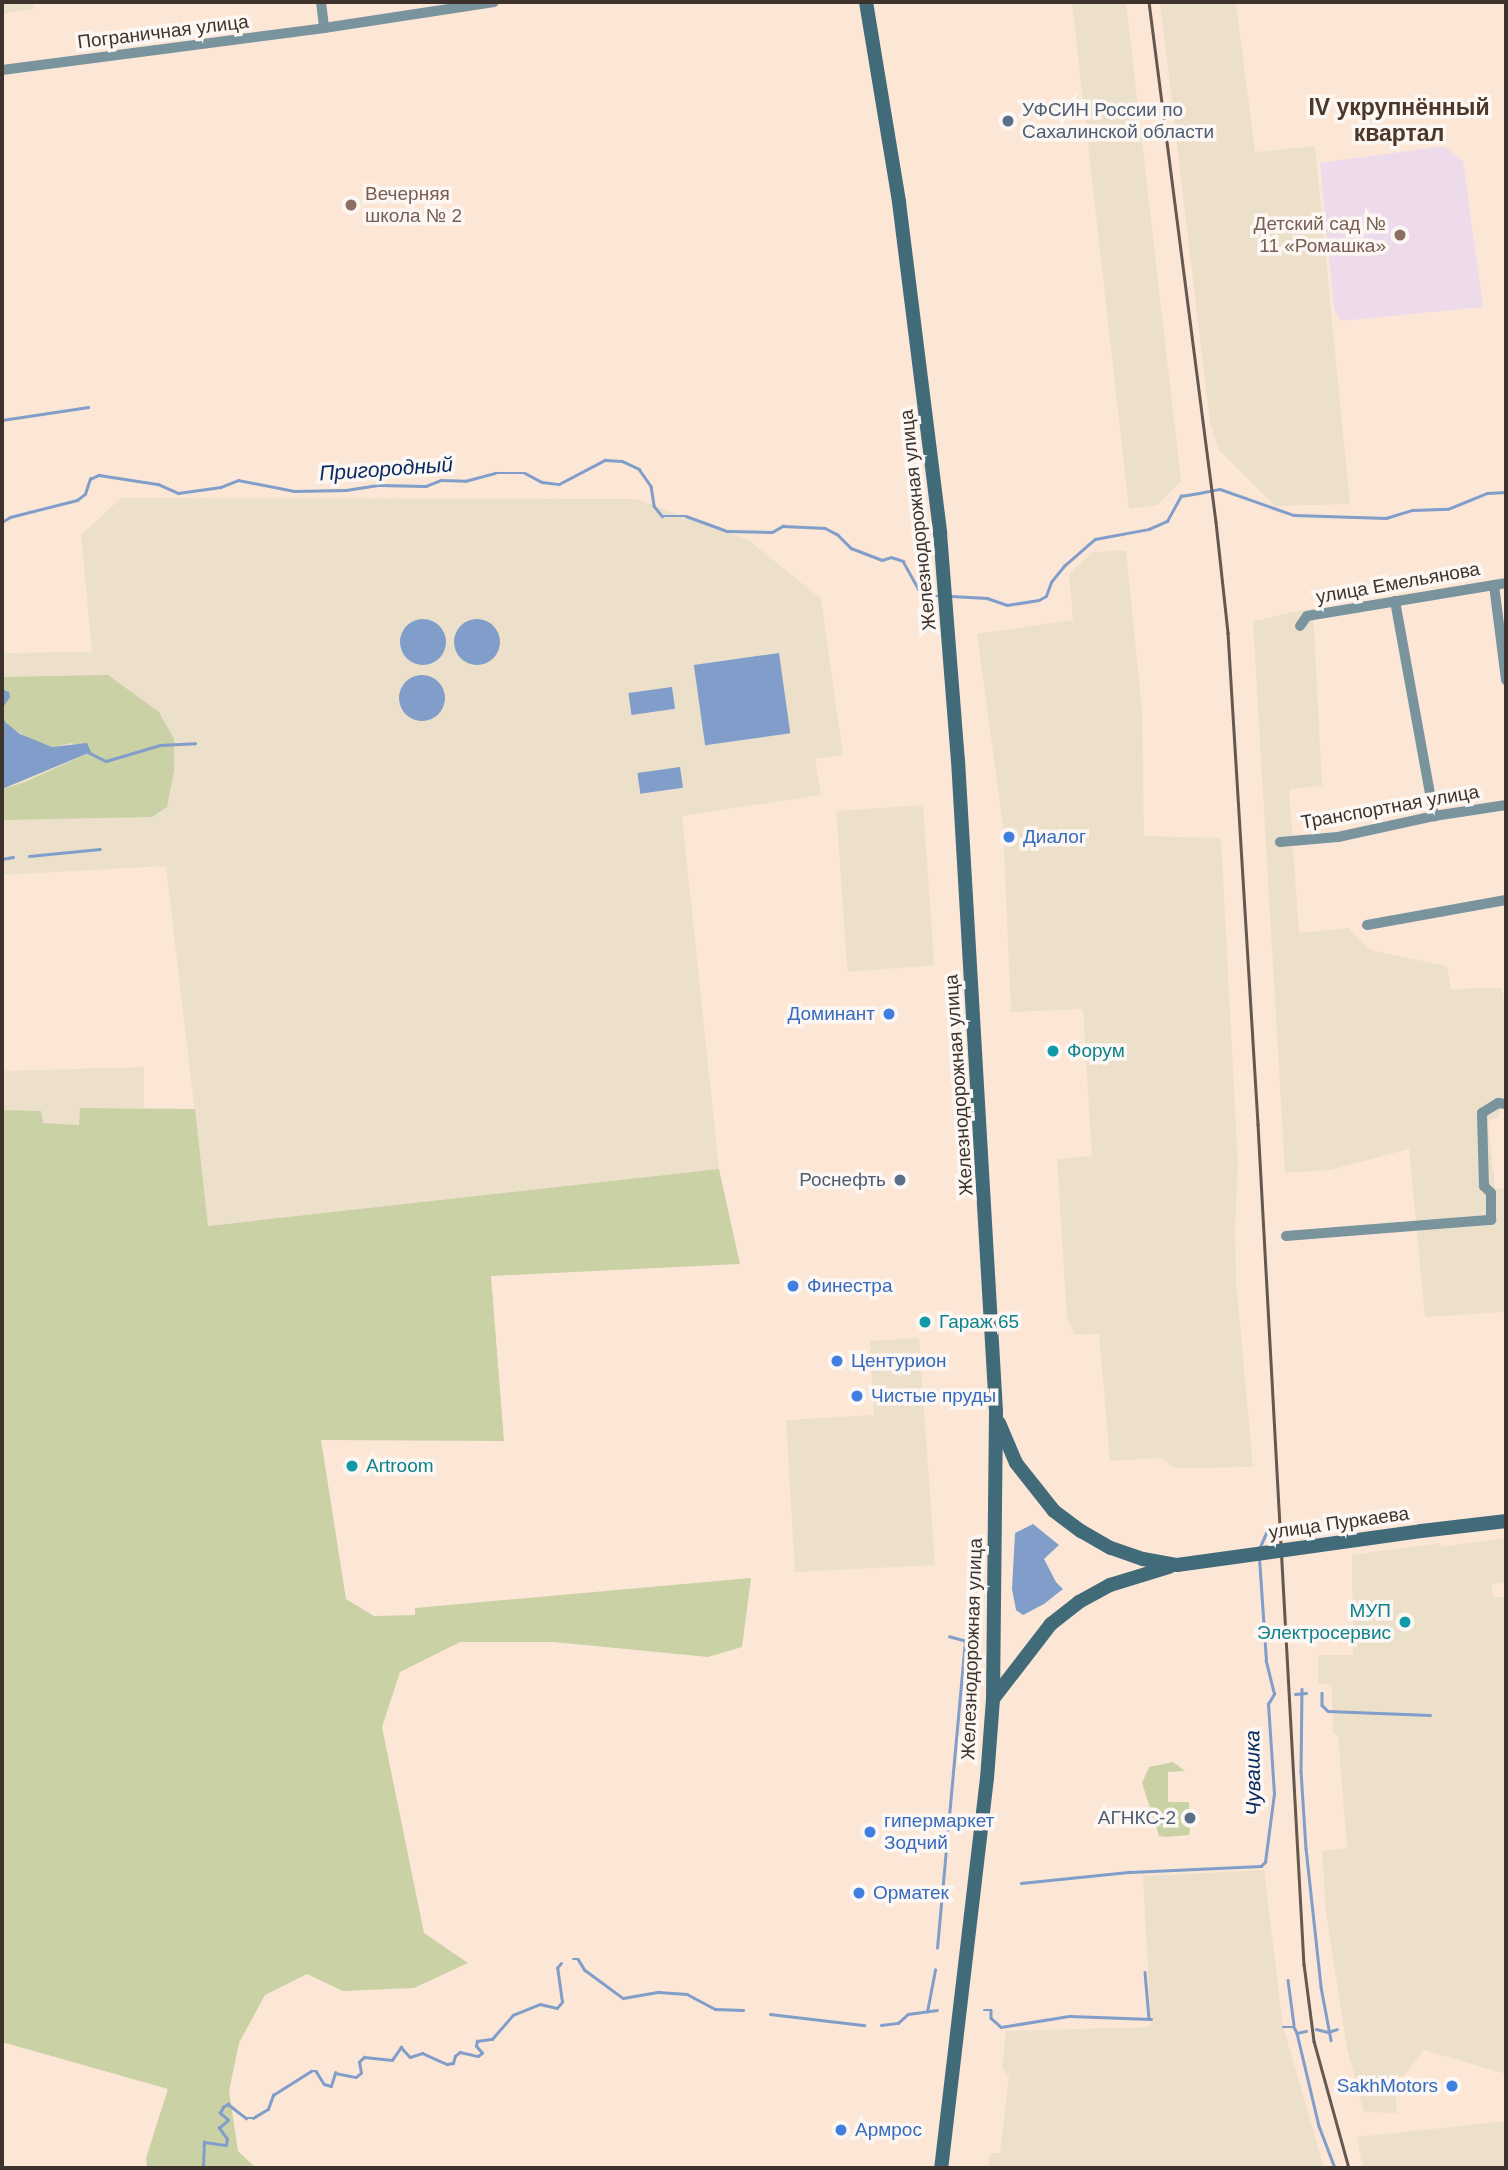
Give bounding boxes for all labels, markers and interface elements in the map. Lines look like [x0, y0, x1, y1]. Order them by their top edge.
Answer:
street label: Пограничная улица [76, 10, 250, 54]
district label: IV укрупнённый квартал [1308, 93, 1490, 147]
place label: УФСИН России по Сахалинской области [1022, 99, 1214, 143]
marker: УФСИН России по Сахалинской области [1000, 113, 1016, 129]
place label: Вечерняя школа № 2 [365, 183, 462, 227]
marker: Вечерняя школа № 2 [343, 197, 359, 213]
place label: Детский сад № 11 «Ромашка» [1254, 213, 1386, 257]
marker: Детский сад № 11 «Ромашка» [1392, 227, 1408, 243]
street label: Железнодорожная улица [895, 408, 941, 632]
water label: Пригородный [318, 452, 454, 486]
street label: улица Емельянова [1314, 557, 1482, 609]
street label: Транспортная улица [1299, 780, 1481, 834]
place label: Диалог [1023, 826, 1086, 848]
marker: Диалог [1001, 829, 1017, 845]
street label: Железнодорожная улица [940, 973, 978, 1197]
place label: Доминант [787, 1003, 875, 1025]
marker: Доминант [881, 1006, 897, 1022]
place label: Форум [1067, 1040, 1125, 1062]
marker: Форум [1045, 1043, 1061, 1059]
place label: Роснефть [799, 1169, 886, 1191]
marker: Роснефть [892, 1172, 908, 1188]
place label: Финестра [807, 1275, 892, 1297]
marker: Финестра [785, 1278, 801, 1294]
place label: Гараж 65 [939, 1311, 1019, 1333]
marker: Гараж 65 [917, 1314, 933, 1330]
place label: Центурион [851, 1350, 947, 1372]
marker: Центурион [829, 1353, 845, 1369]
place label: Чистые пруды [871, 1385, 996, 1407]
marker: Чистые пруды [849, 1388, 865, 1404]
place label: Artroom [366, 1455, 434, 1477]
marker: Artroom [344, 1458, 360, 1474]
street label: улица Пуркаева [1267, 1502, 1411, 1544]
street label: Железнодорожная улица [957, 1538, 987, 1760]
place label: МУП Электросервис [1257, 1600, 1391, 1644]
marker: МУП Электросервис [1397, 1614, 1413, 1630]
water label: Чувашка [1240, 1730, 1266, 1816]
place label: АГНКС-2 [1098, 1807, 1176, 1829]
place label: гипермаркет Зодчий [884, 1810, 994, 1854]
marker: АГНКС-2 [1182, 1810, 1198, 1826]
marker: гипермаркет Зодчий [862, 1824, 878, 1840]
place label: Орматек [873, 1882, 949, 1904]
marker: Орматек [851, 1885, 867, 1901]
place label: SakhMotors [1337, 2075, 1438, 2097]
marker: SakhMotors [1444, 2078, 1460, 2094]
place label: Армрос [855, 2119, 922, 2141]
marker: Армрос [833, 2122, 849, 2138]

